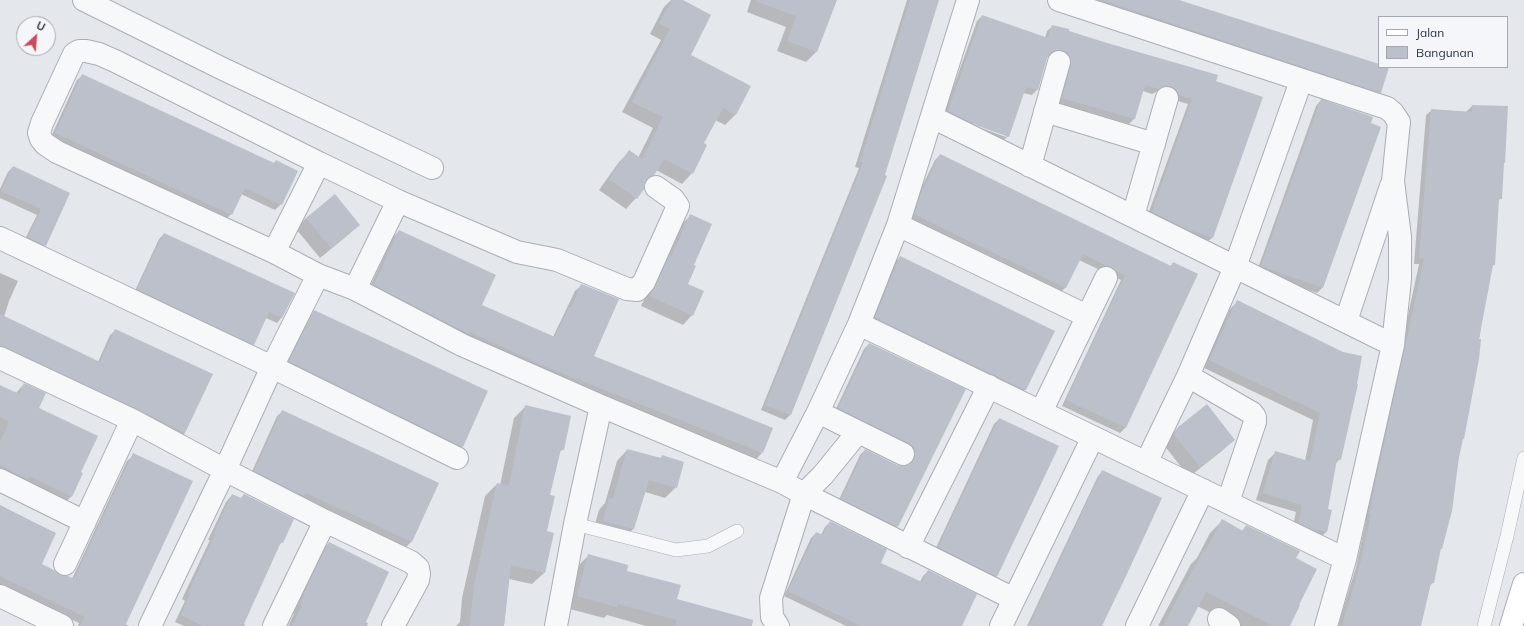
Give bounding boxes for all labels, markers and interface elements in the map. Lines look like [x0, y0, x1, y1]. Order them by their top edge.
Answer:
north arrow [16, 16, 56, 56]
legend [1378, 16, 1508, 68]
text: U [34, 18, 48, 34]
text: Jalan [1416, 25, 1444, 40]
text: Bangunan [1416, 45, 1474, 60]

